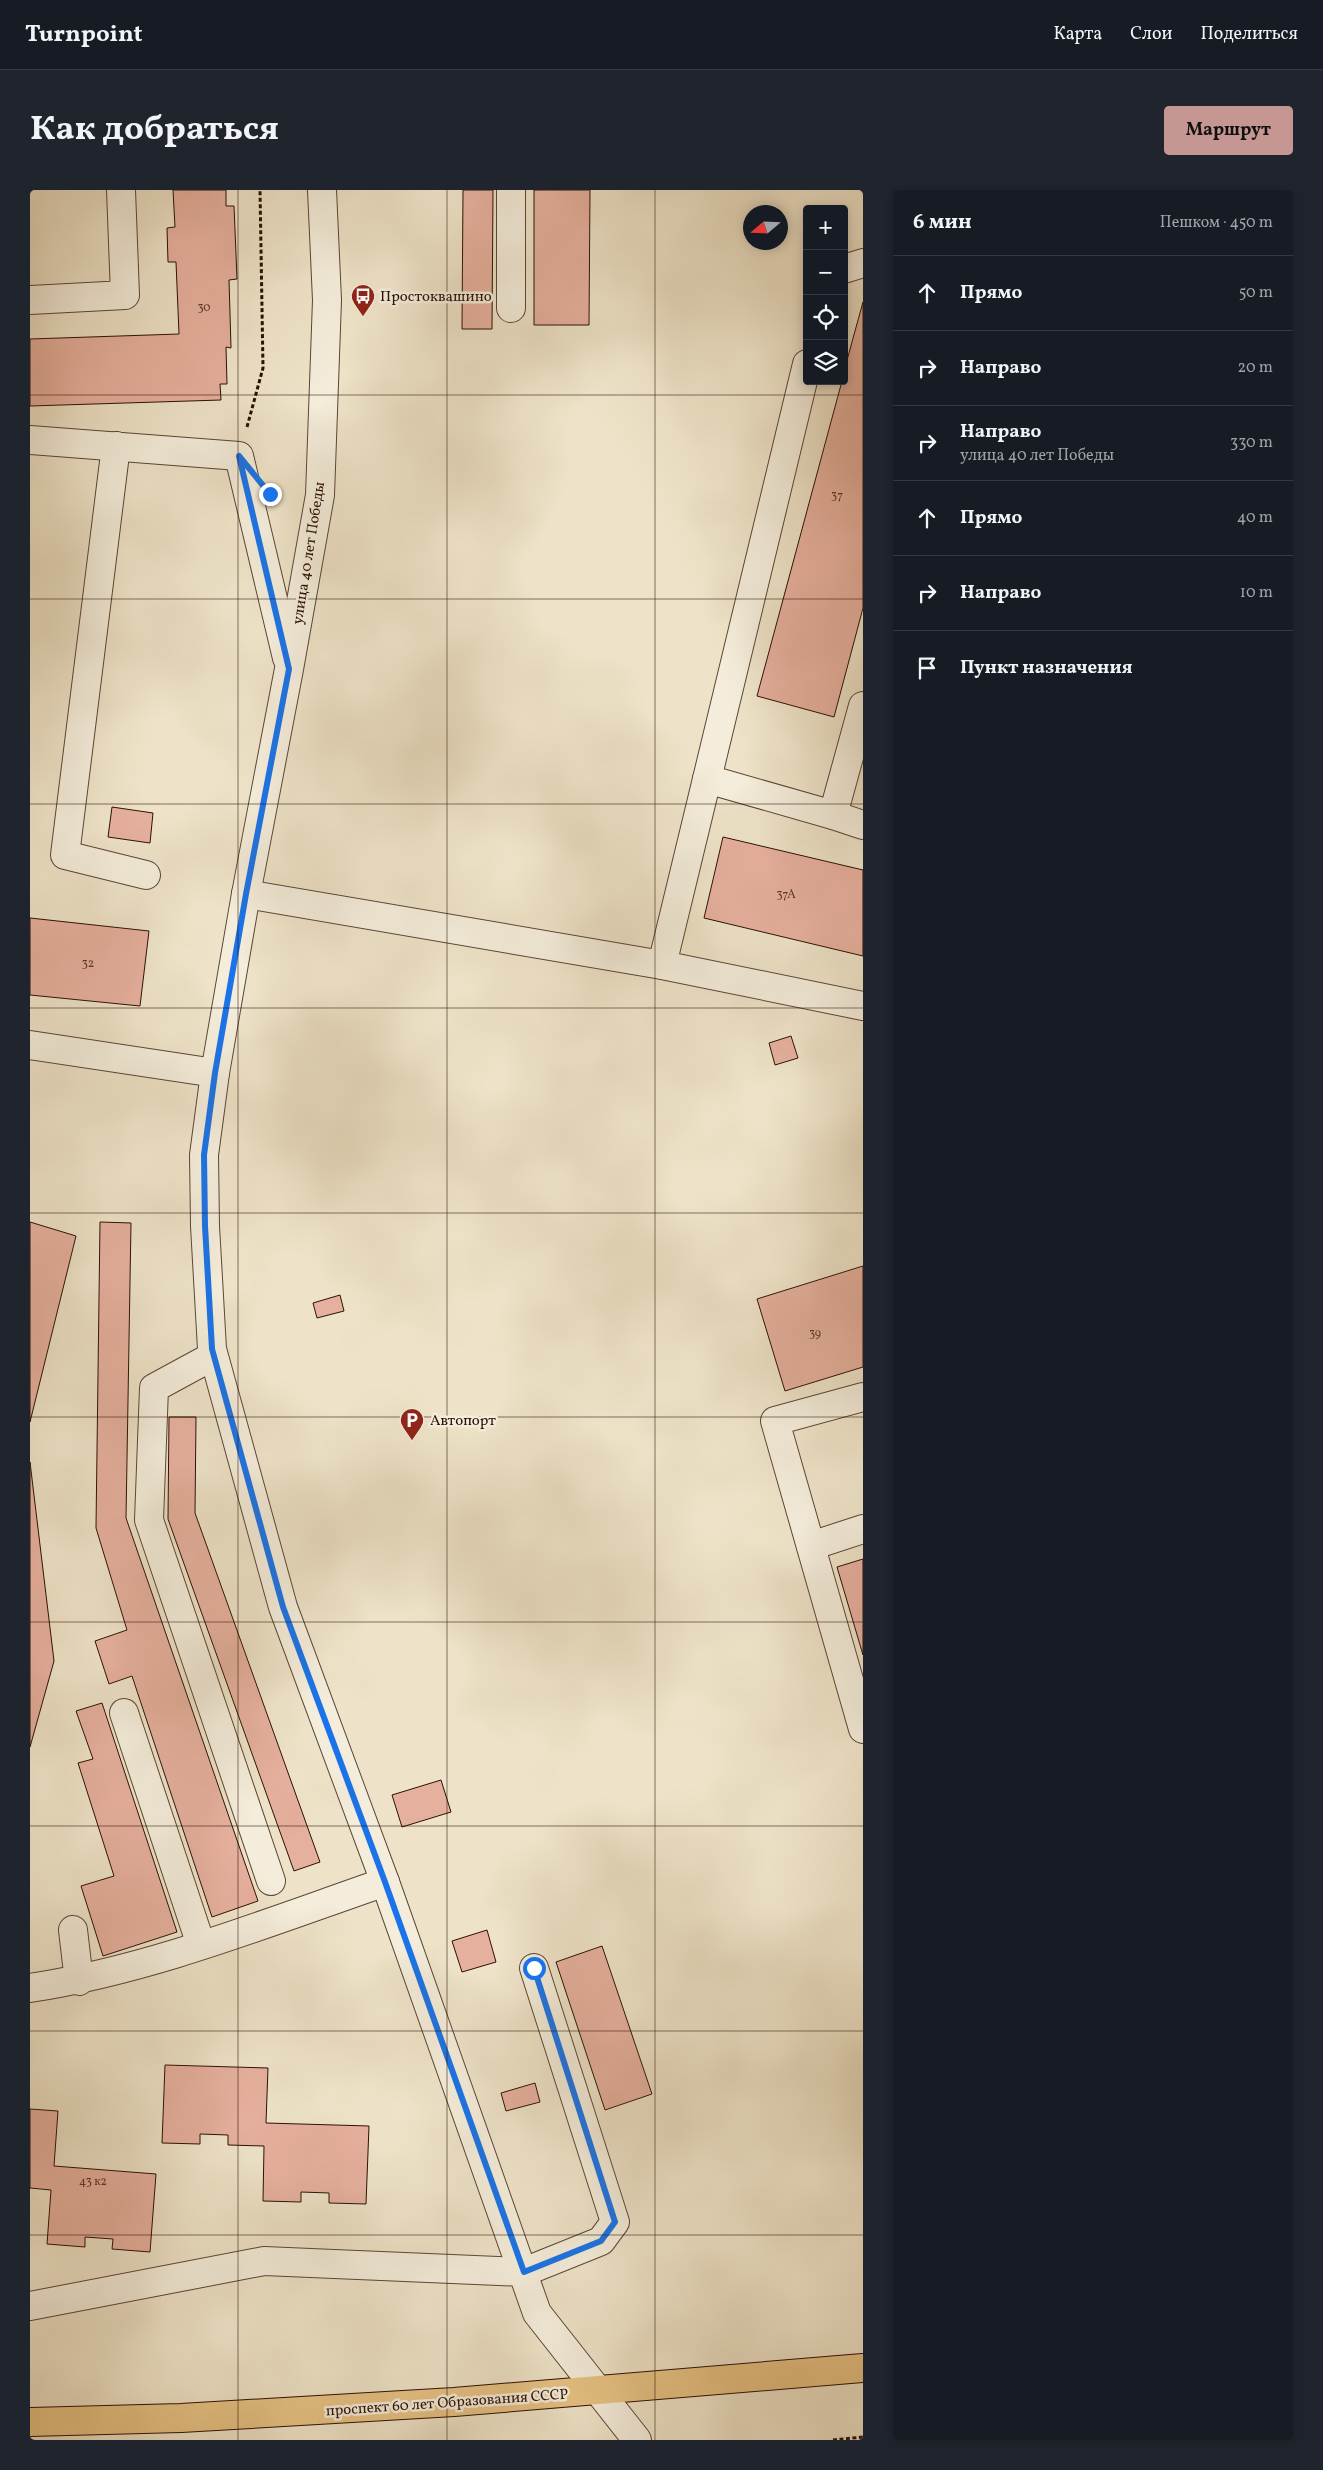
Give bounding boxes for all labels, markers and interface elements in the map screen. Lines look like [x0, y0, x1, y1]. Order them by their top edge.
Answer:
text: Turnpoint [25, 18, 143, 52]
text: Карта [1054, 22, 1102, 47]
text: Слои [1130, 22, 1172, 47]
text: Поделиться [1200, 22, 1298, 47]
text: Как добраться [30, 106, 279, 154]
button: Маршрут [1164, 106, 1293, 155]
north arrow [743, 205, 788, 250]
map controls [803, 205, 848, 385]
button: + [803, 205, 848, 250]
text: 6 мин [913, 208, 972, 237]
text: Пешком · 450 m [1160, 212, 1273, 234]
button: − [803, 250, 848, 295]
icon: ahead [913, 279, 941, 307]
text: Прямо [960, 280, 1022, 306]
text: 50 m [1239, 282, 1273, 304]
bus stop icon: Простоквашино [350, 283, 376, 317]
place label: Простоквашино [380, 287, 492, 308]
button: locate [803, 295, 848, 340]
house number: 30 [197, 300, 211, 316]
button: layers [803, 340, 848, 385]
icon: right [913, 354, 941, 382]
text: Направо [960, 355, 1042, 381]
text: 20 m [1238, 357, 1273, 379]
text: Направо [960, 419, 1042, 445]
icon: right [913, 429, 941, 457]
text: 330 m [1230, 432, 1273, 454]
text: улица 40 лет Победы [960, 445, 1114, 467]
street label: улица 40 лет Победы [288, 480, 331, 626]
route end [259, 483, 282, 506]
house number: 37 [831, 488, 843, 504]
icon: ahead [913, 504, 941, 532]
text: Прямо [960, 505, 1022, 531]
text: 40 m [1237, 507, 1273, 529]
icon: right [913, 579, 941, 607]
text: Направо [960, 580, 1042, 606]
text: 10 m [1240, 582, 1273, 604]
icon: arrive [913, 654, 941, 682]
text: Пункт назначения [960, 655, 1133, 681]
house number: 37А [776, 887, 796, 903]
house number: 32 [82, 956, 94, 972]
house number: 39 [809, 1326, 821, 1342]
parking icon: Автопорт [399, 1407, 425, 1441]
place label: Автопорт [430, 1411, 496, 1432]
route start [523, 1957, 546, 1980]
house number: 43 к2 [79, 2174, 107, 2190]
street label: проспект 60 лет Образования СССР [325, 2385, 569, 2422]

